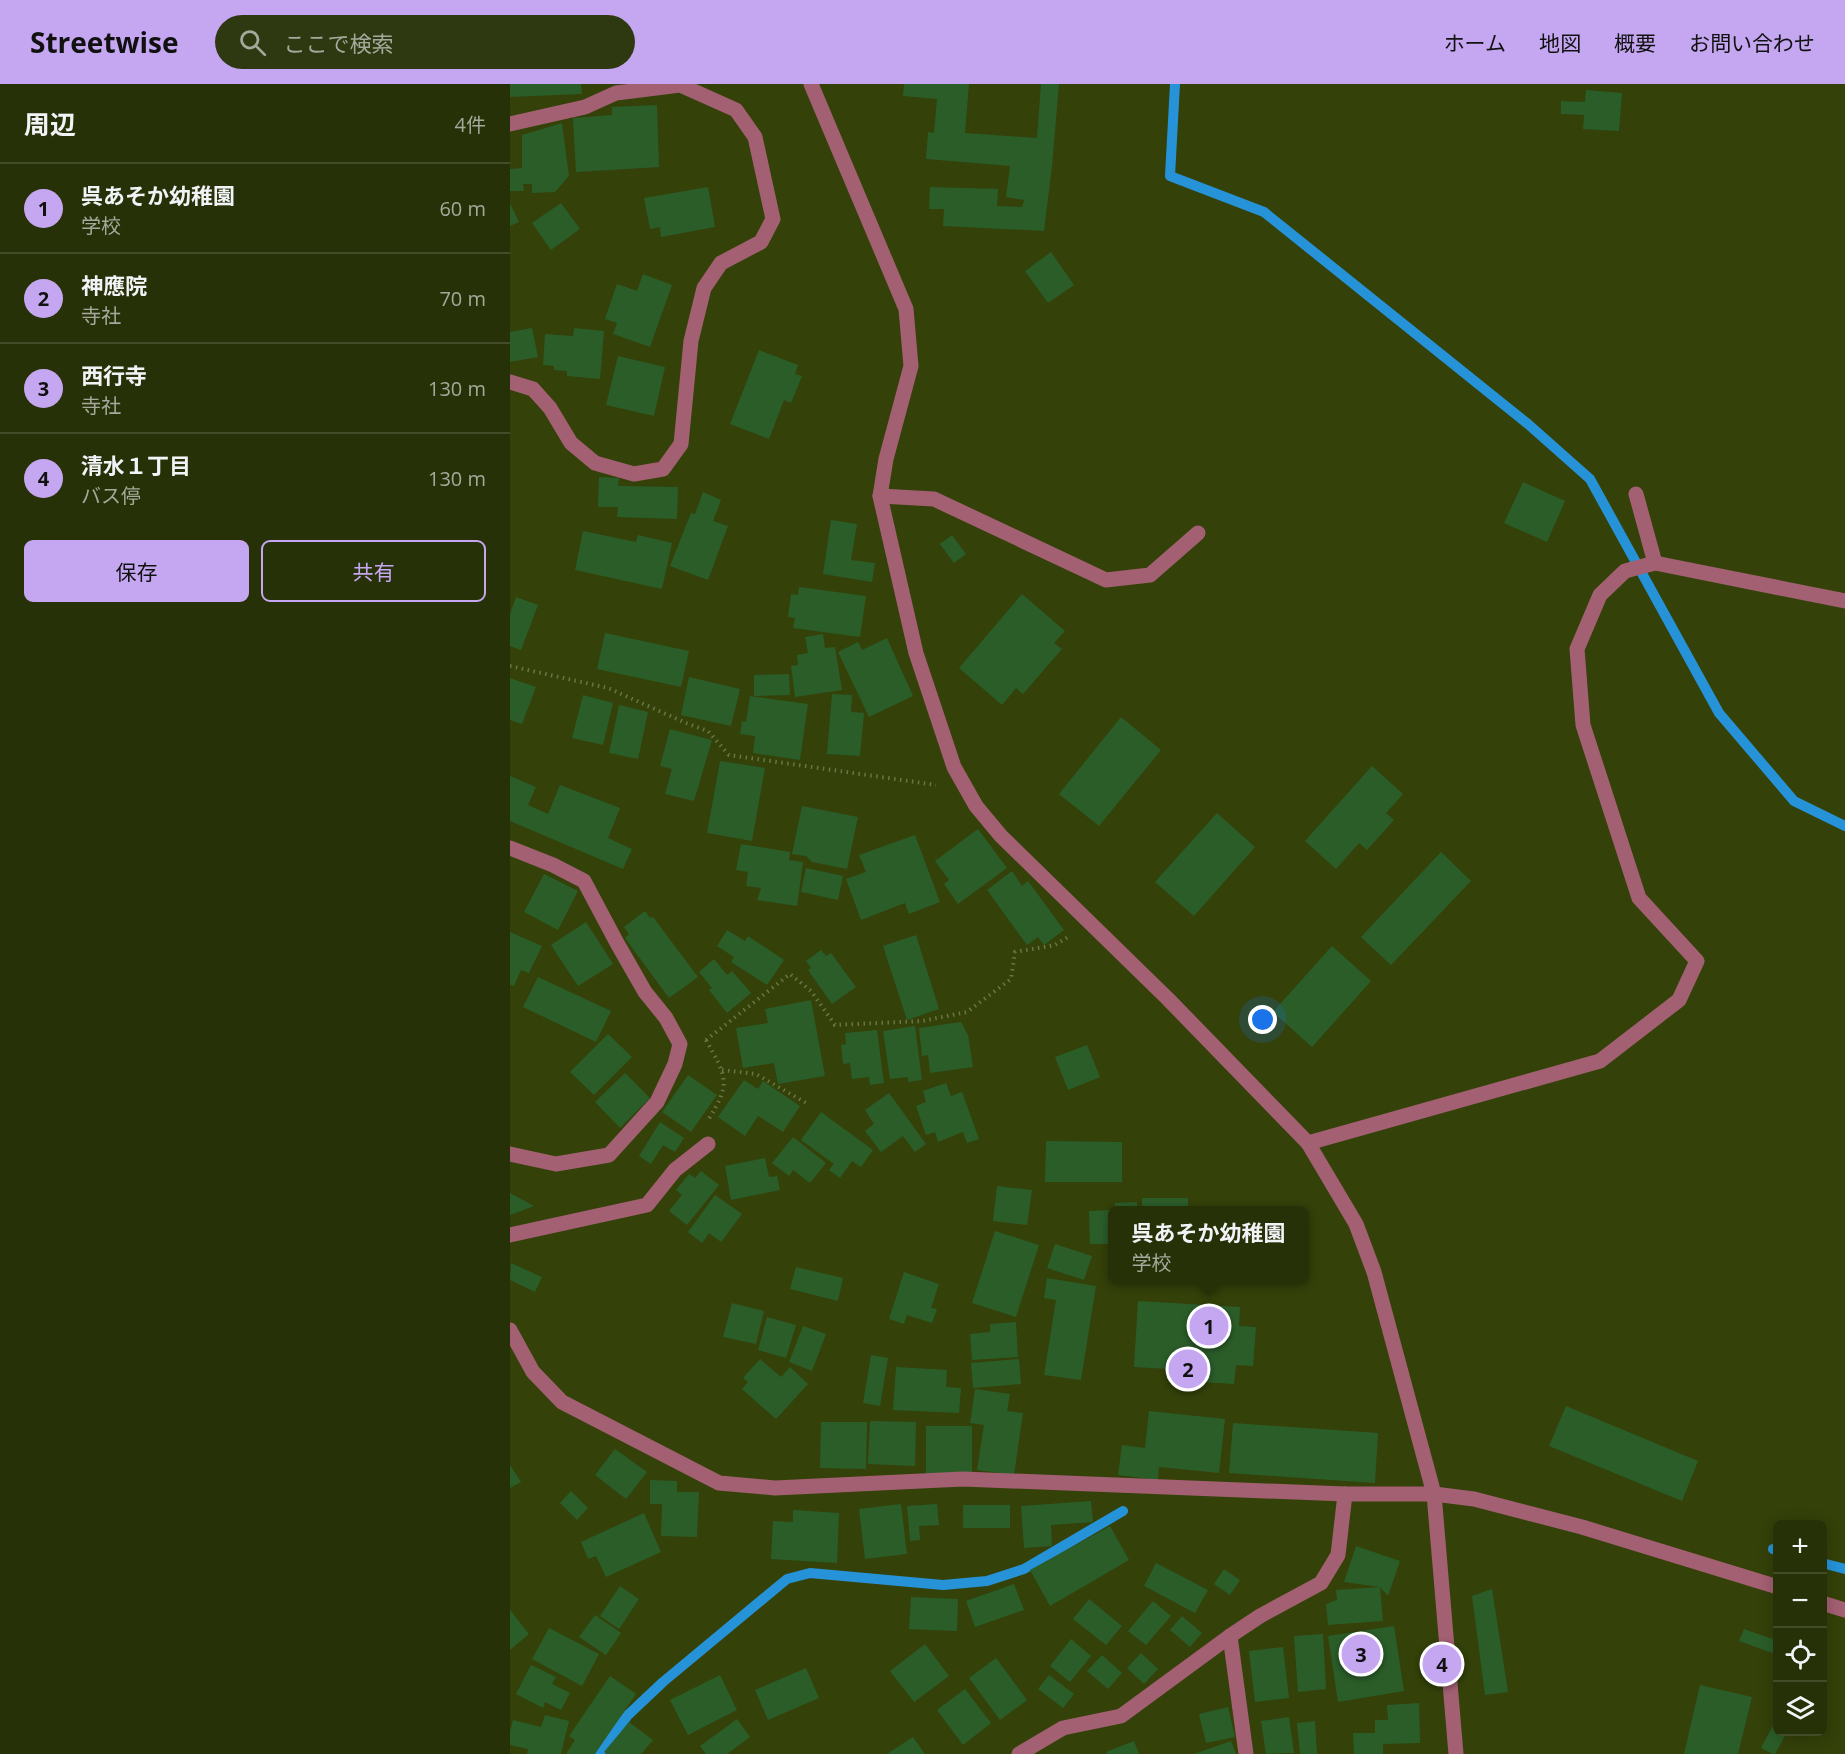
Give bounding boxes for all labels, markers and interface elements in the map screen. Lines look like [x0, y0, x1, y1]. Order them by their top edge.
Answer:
search box [215, 15, 635, 69]
text: Streetwise [30, 23, 179, 61]
icon: search [236, 26, 269, 59]
text: ここで検索 [284, 28, 394, 58]
text: ホーム [1444, 29, 1506, 57]
text: 地図 [1539, 29, 1581, 57]
text: 概要 [1614, 29, 1656, 57]
text: お問い合わせ [1689, 29, 1815, 57]
text: 周辺 [24, 106, 76, 142]
text: 4件 [455, 111, 486, 138]
text: 呉あそか幼稚園 [81, 180, 235, 210]
text: 1 [38, 195, 49, 222]
text: 60 m [439, 195, 486, 222]
text: 学校 [81, 212, 121, 239]
text: 神應院 [81, 270, 147, 300]
text: 2 [38, 285, 49, 312]
text: 70 m [439, 285, 486, 312]
text: 寺社 [81, 302, 121, 329]
text: 西行寺 [81, 360, 147, 390]
text: 3 [38, 375, 49, 402]
text: 130 m [428, 375, 486, 402]
text: 寺社 [81, 392, 121, 419]
text: 清水１丁目 [81, 450, 191, 480]
text: 4 [38, 465, 49, 492]
text: 130 m [428, 465, 486, 492]
text: バス停 [81, 482, 141, 509]
button: 保存 [24, 540, 249, 602]
button: 共有 [261, 540, 486, 602]
your location [1248, 1005, 1277, 1034]
popup [1108, 1206, 1309, 1284]
text: 呉あそか幼稚園 [1131, 1217, 1286, 1247]
text: 学校 [1131, 1249, 1171, 1276]
pin: 1 [1190, 1304, 1228, 1348]
pin: 2 [1168, 1346, 1208, 1392]
map controls [1773, 1520, 1827, 1736]
button: + [1773, 1520, 1827, 1574]
button: − [1773, 1574, 1827, 1628]
button: locate [1773, 1628, 1827, 1682]
pin: 3 [1342, 1632, 1380, 1676]
pin: 4 [1422, 1642, 1462, 1686]
button: layers [1773, 1682, 1827, 1736]

